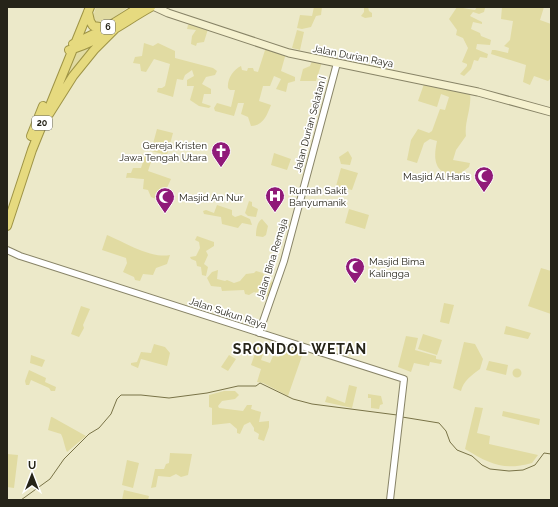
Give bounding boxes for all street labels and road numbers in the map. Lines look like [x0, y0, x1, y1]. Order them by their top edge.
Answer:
road number: 6 [101, 20, 115, 34]
street label: Jalan Durian Raya [312, 43, 394, 69]
street label: Jalan Durian Selatan I [292, 75, 328, 173]
road number: 20 [32, 116, 52, 130]
street label: Jalan Bina Remaja [254, 217, 290, 301]
street label: Jalan Sukun Raya [188, 295, 268, 331]

